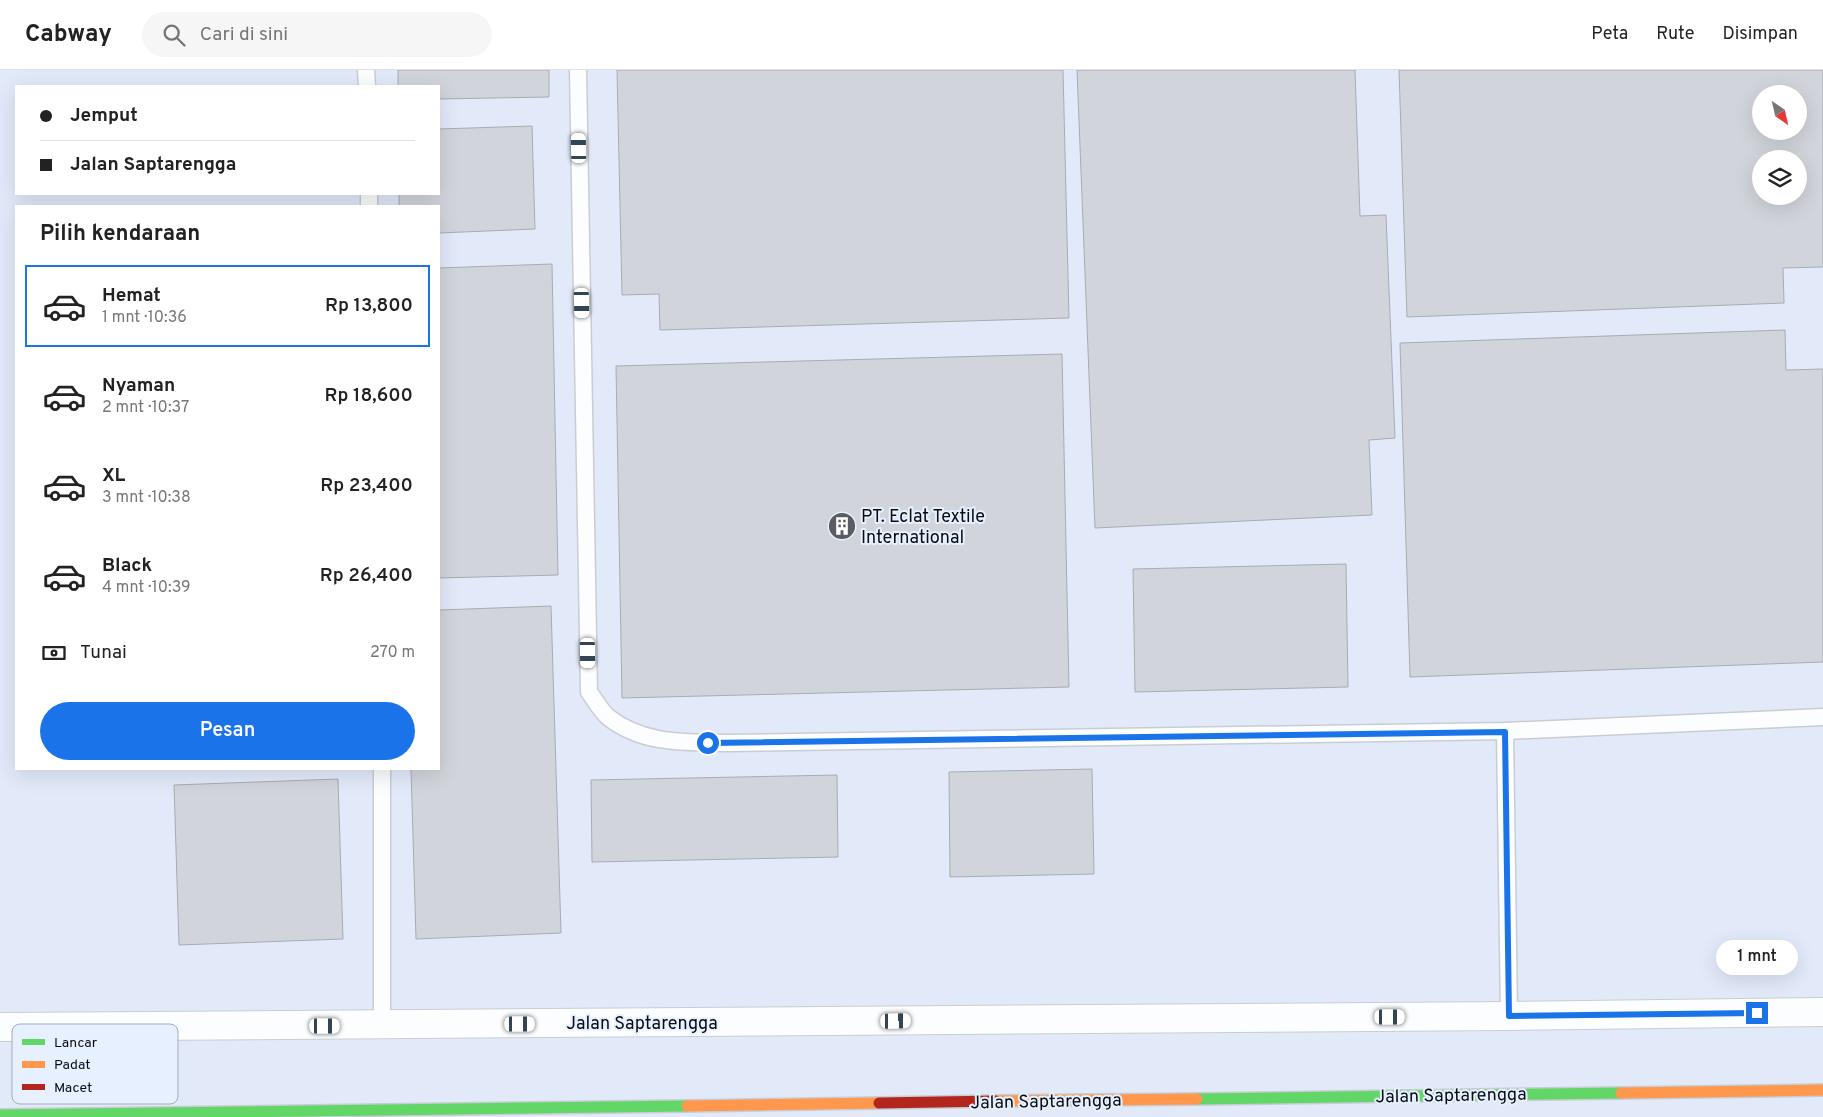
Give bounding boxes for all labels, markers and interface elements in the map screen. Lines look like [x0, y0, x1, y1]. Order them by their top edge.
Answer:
search box [142, 12, 492, 57]
text: Cabway [25, 20, 112, 50]
icon: search [160, 21, 188, 49]
text: Cari di sini [200, 23, 288, 47]
text: Peta [1591, 23, 1628, 46]
text: Rute [1656, 23, 1694, 46]
text: Disimpan [1722, 23, 1798, 46]
north arrow [1752, 85, 1808, 140]
map controls [1752, 85, 1807, 205]
text: Jemput [70, 104, 138, 128]
car [571, 133, 586, 163]
button: layers [1752, 150, 1807, 205]
text: Jalan Saptarengga [70, 153, 236, 177]
text: Pilih kendaraan [40, 221, 200, 248]
icon: car [42, 284, 87, 329]
text: Hemat [102, 284, 161, 308]
car [574, 288, 589, 318]
text: Rp 13,800 [325, 294, 413, 318]
text: 1 mnt · 10:36 [102, 308, 187, 328]
icon: car [42, 374, 87, 419]
text: Nyaman [102, 374, 175, 398]
text: Rp 18,600 [325, 384, 413, 408]
text: 2 mnt · 10:37 [102, 398, 189, 418]
icon: car [42, 464, 87, 509]
text: XL [102, 464, 125, 488]
text: Rp 23,400 [320, 474, 413, 498]
text: 3 mnt · 10:38 [102, 488, 191, 508]
place label: PT. Eclat Textile International [861, 506, 985, 550]
building icon: PT. Eclat Textile International [827, 511, 857, 541]
icon: car [42, 554, 87, 599]
text: Black [102, 554, 152, 578]
text: Rp 26,400 [320, 564, 413, 588]
text: 4 mnt · 10:39 [102, 578, 191, 598]
car [580, 638, 595, 668]
icon: cash [40, 639, 68, 667]
text: Tunai [80, 641, 127, 665]
text: 270 m [370, 643, 415, 663]
button: Pesan [40, 702, 415, 760]
route start [697, 732, 719, 754]
callout: 1 mnt [1716, 940, 1798, 976]
text: 1 mnt [1737, 947, 1777, 967]
route end [1746, 1002, 1768, 1024]
car [1375, 1010, 1405, 1025]
street label: Jalan Saptarengga [566, 1013, 718, 1036]
car [880, 1013, 911, 1029]
car [505, 1017, 535, 1032]
car [310, 1019, 340, 1034]
legend [12, 1024, 178, 1104]
text: Lancar [54, 1035, 98, 1052]
text: Padat [54, 1057, 90, 1074]
text: Macet [54, 1080, 92, 1097]
street label: Jalan Saptarengga [1375, 1084, 1527, 1109]
street label: Jalan Saptarengga [970, 1090, 1122, 1115]

